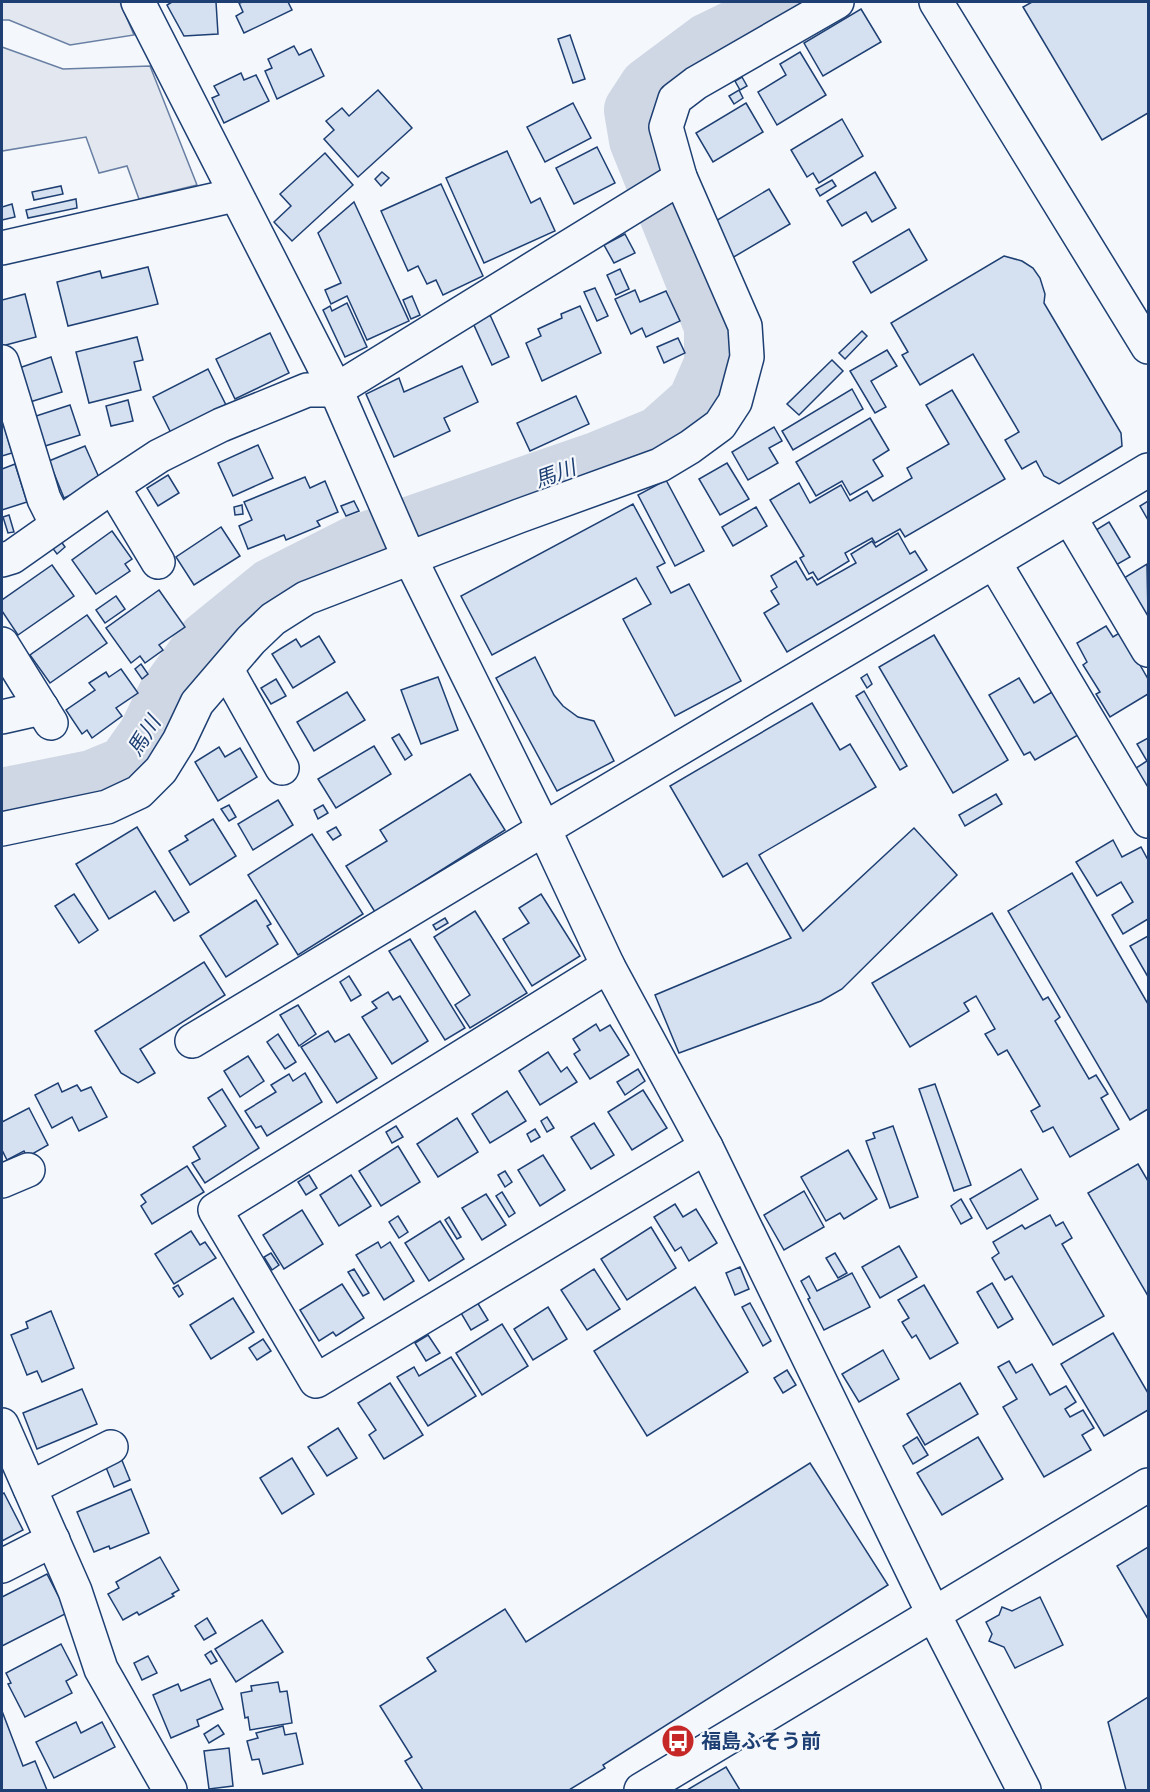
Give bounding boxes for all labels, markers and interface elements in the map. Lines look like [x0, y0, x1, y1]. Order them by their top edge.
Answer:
water label: 馬川 [531, 454, 581, 493]
water label: 馬川 [122, 710, 167, 761]
bus stop icon: 福島ふそう前 [660, 1723, 696, 1759]
place label: 福島ふそう前 [701, 1729, 821, 1753]

